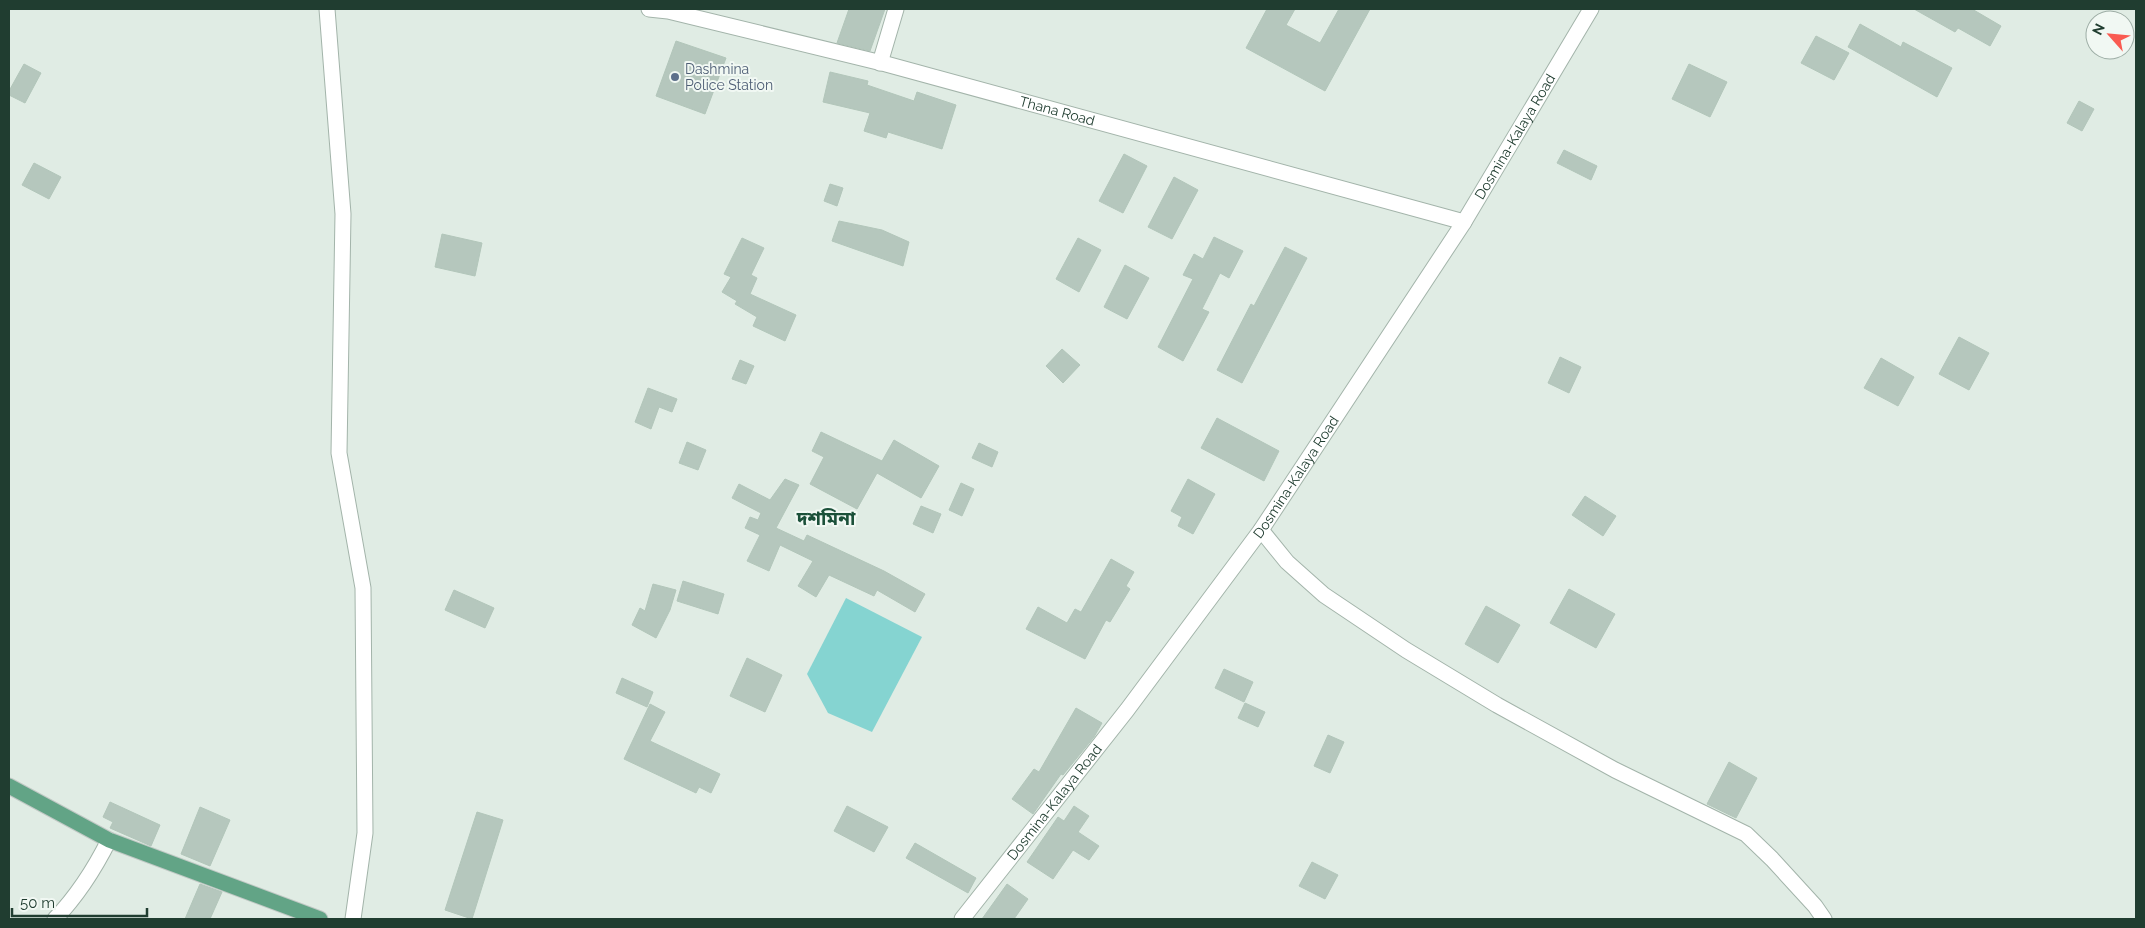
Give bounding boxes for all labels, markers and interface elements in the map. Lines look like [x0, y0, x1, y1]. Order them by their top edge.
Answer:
north arrow [2085, 10, 2135, 60]
text: N [2089, 21, 2108, 37]
place label: Dashmina Police Station [685, 61, 773, 93]
marker: Dashmina Police Station [669, 71, 681, 83]
street label: Dosmina-Kalaya Road [1471, 71, 1558, 202]
street label: Thana Road [1018, 93, 1097, 129]
street label: Dosmina-Kalaya Road [1250, 413, 1342, 541]
district label: দশমিনা [796, 507, 856, 529]
street label: Dosmina-Kalaya Road [1004, 741, 1105, 863]
scale bar [12, 886, 148, 918]
text: 50 m [20, 894, 55, 912]

